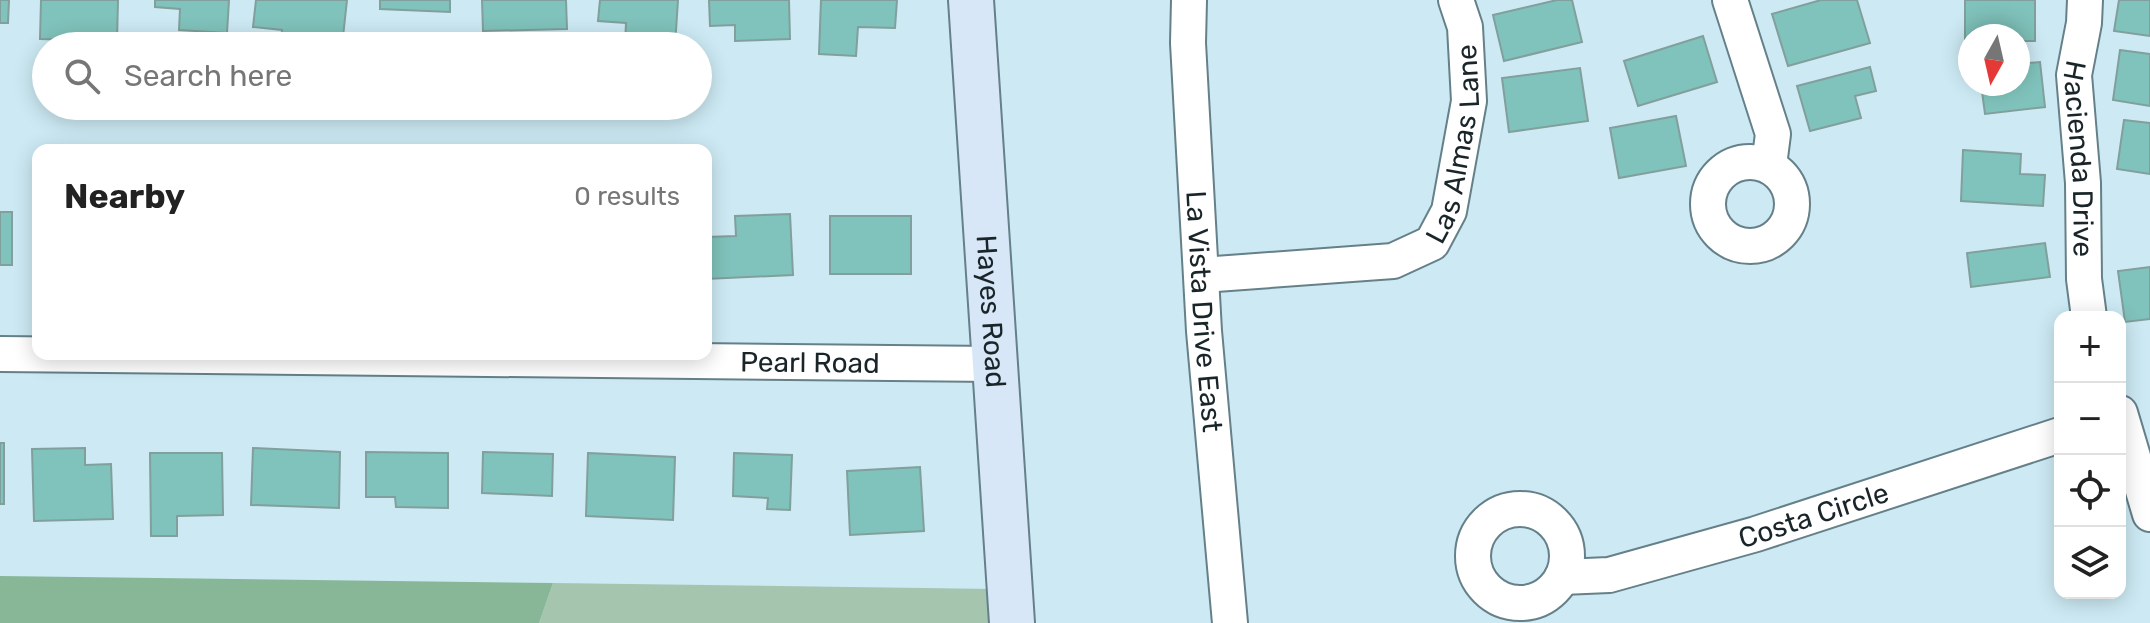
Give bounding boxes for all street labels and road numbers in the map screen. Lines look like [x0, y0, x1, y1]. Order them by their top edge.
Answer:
street label: Las Almas Lane [1418, 43, 1486, 249]
street label: Hacienda Drive [2057, 58, 2100, 257]
street label: La Vista Drive East [1180, 190, 1229, 434]
street label: Hayes Road [970, 234, 1013, 389]
street label: Pearl Road [740, 345, 880, 379]
street label: Costa Circle [1735, 475, 1893, 555]

